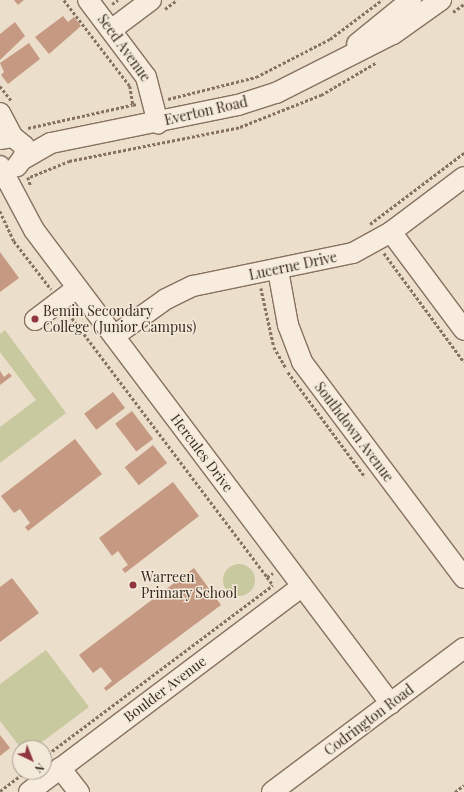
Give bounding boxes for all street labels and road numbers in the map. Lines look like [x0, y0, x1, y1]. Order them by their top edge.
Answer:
street label: Seed Avenue [94, 11, 154, 85]
street label: Everton Road [163, 93, 249, 129]
street label: Lucerne Drive [247, 248, 339, 284]
street label: Southdown Avenue [311, 379, 397, 485]
street label: Hercules Drive [167, 411, 237, 495]
street label: Boulder Avenue [120, 652, 210, 726]
street label: Codrington Road [321, 681, 417, 759]

